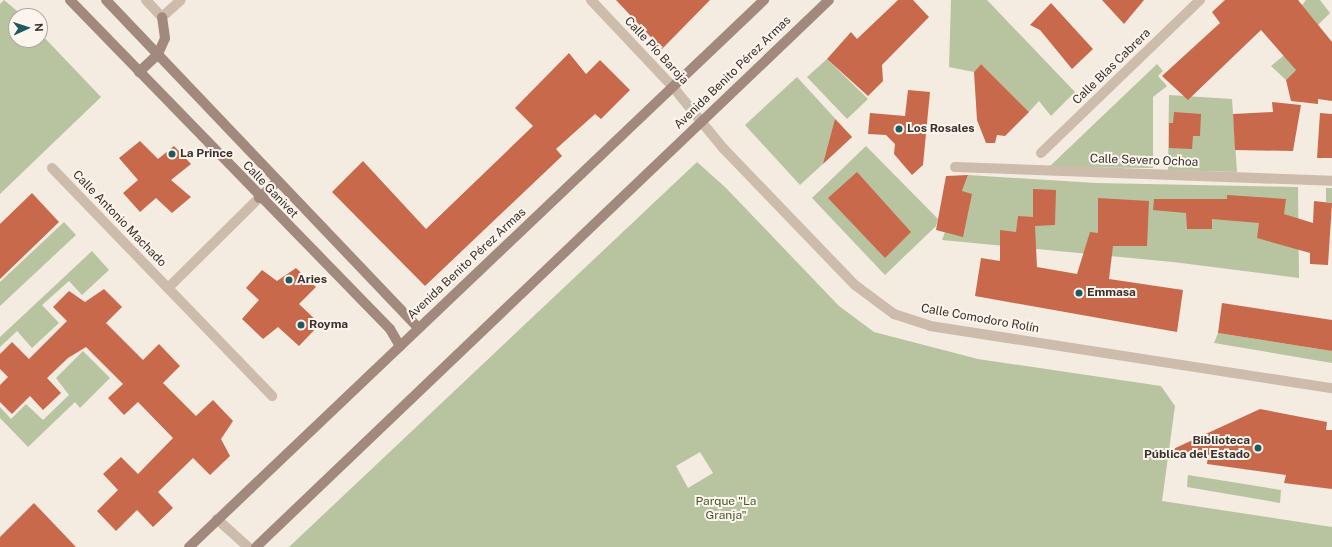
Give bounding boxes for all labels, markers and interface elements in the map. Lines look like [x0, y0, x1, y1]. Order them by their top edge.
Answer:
north arrow [8, 8, 48, 48]
street label: Avenida Benito Pérez Armas [672, 13, 794, 133]
street label: Calle Pío Baroja [621, 14, 691, 88]
text: N [33, 23, 45, 32]
street label: Calle Blas Cabrera [1070, 26, 1154, 108]
place label: Los Rosales [907, 122, 975, 136]
marker: Los Rosales [894, 124, 904, 134]
place label: La Prince [180, 147, 233, 161]
marker: La Prince [167, 149, 177, 159]
street label: Calle Severo Ochoa [1090, 152, 1198, 170]
street label: Calle Ganivet [239, 158, 301, 222]
street label: Calle Antonio Machado [69, 168, 169, 270]
street label: Avenida Benito Pérez Armas [405, 205, 529, 323]
place label: Aries [297, 273, 327, 287]
marker: Aries [284, 275, 294, 285]
place label: Emmasa [1087, 286, 1136, 300]
marker: Emmasa [1074, 288, 1084, 298]
street label: Calle Comodoro Rolín [920, 301, 1040, 337]
place label: Royma [309, 318, 348, 332]
marker: Royma [296, 320, 306, 330]
place label: Biblioteca Pública del Estado [1144, 434, 1250, 462]
marker: Biblioteca Pública del Estado [1253, 443, 1263, 453]
park label: Parque "La Granja" [695, 495, 757, 523]

